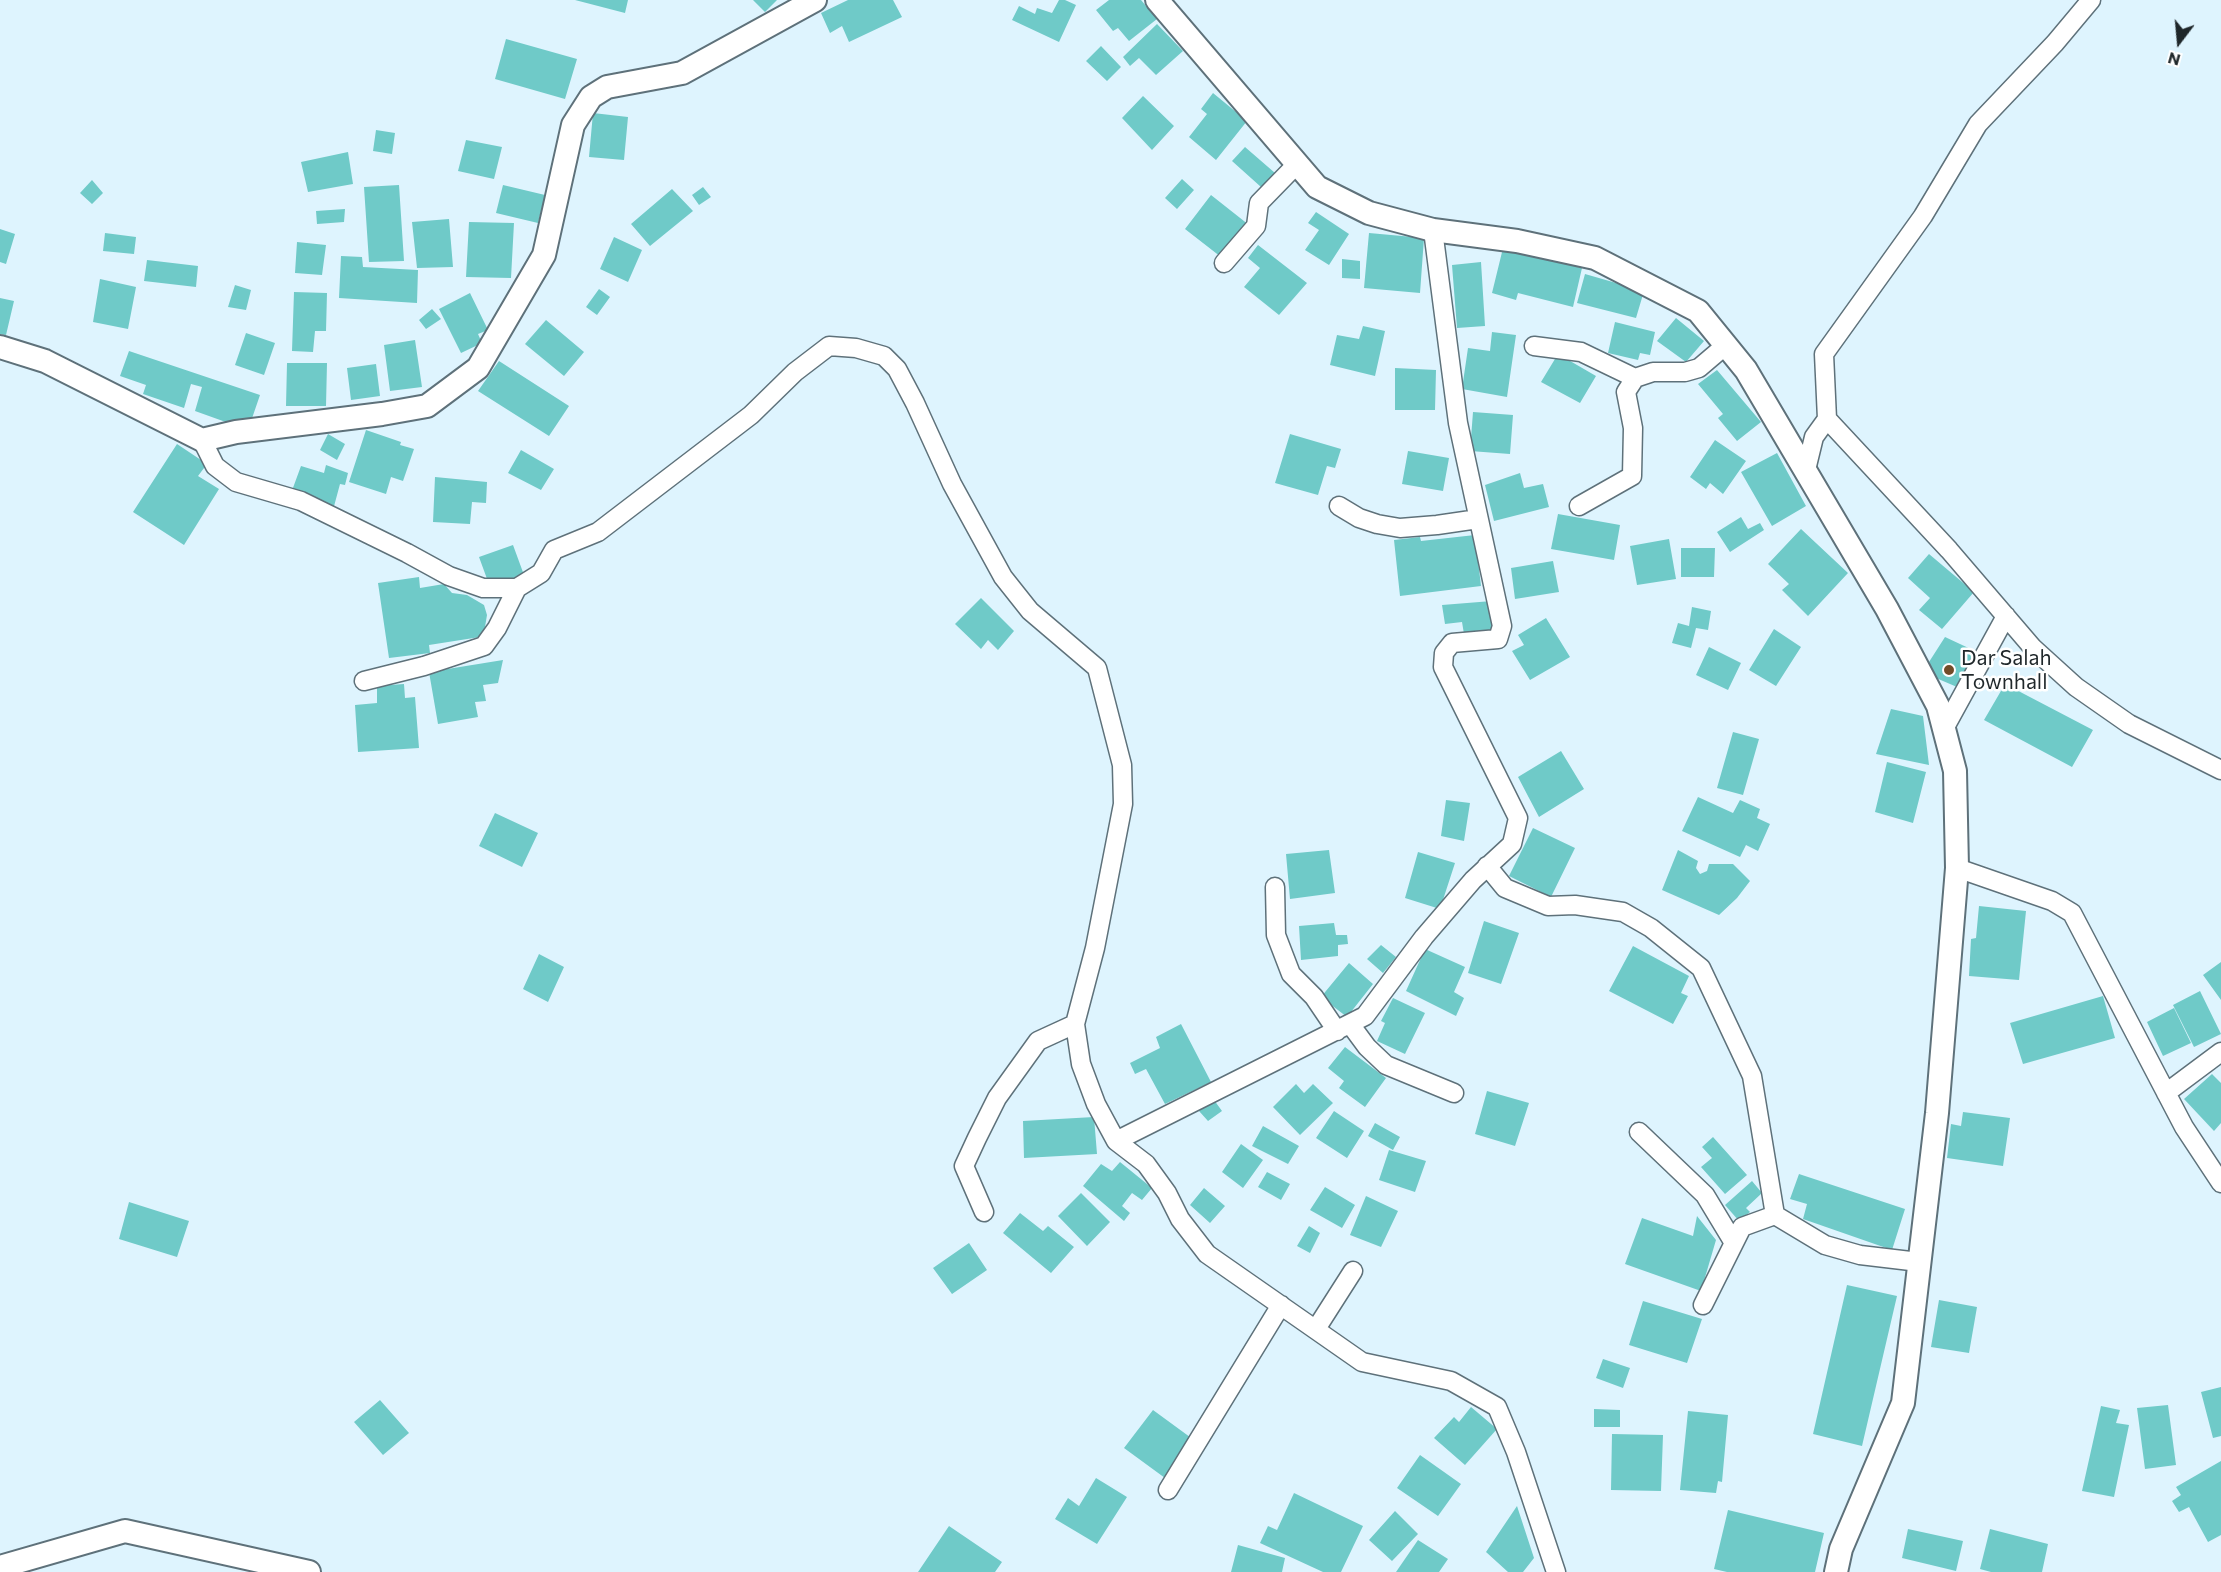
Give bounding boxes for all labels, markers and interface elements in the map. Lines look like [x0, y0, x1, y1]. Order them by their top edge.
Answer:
north arrow [2149, 12, 2209, 72]
text: N [2166, 49, 2182, 71]
place label: Dar Salah Townhall [1961, 645, 2052, 695]
marker: Dar Salah Townhall [1942, 663, 1956, 677]

